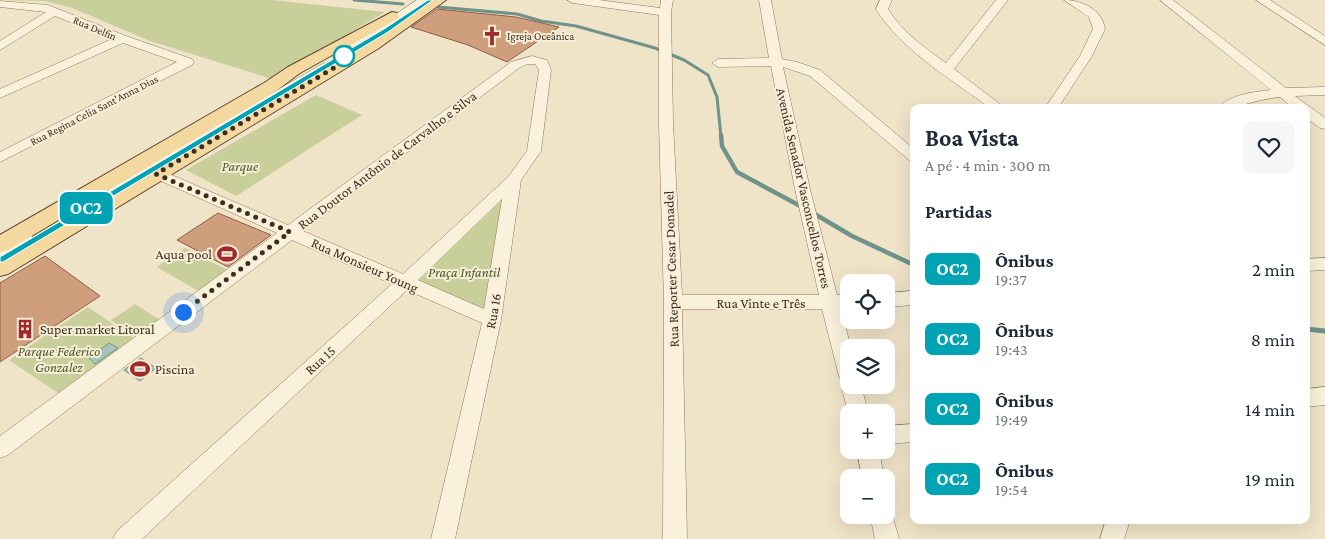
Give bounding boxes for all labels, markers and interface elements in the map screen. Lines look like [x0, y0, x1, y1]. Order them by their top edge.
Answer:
street label: Rua Delfin [72, 14, 118, 43]
church icon: Igreja Oceânica [481, 25, 503, 47]
place label: Igreja Oceânica [507, 30, 574, 43]
unlabelled marker [333, 45, 355, 67]
street label: Rua Regina Celia Sant'Anna Dias [28, 72, 161, 149]
street label: Avenida Senador Vasconcellos Torres [773, 86, 835, 290]
street label: Rua Doutor Antônio de Carvalho e Silva [295, 87, 480, 232]
button: heart [1243, 121, 1295, 173]
text: Boa Vista [925, 124, 1019, 151]
text: A pé · 4 min · 300 m [925, 157, 1051, 174]
park label: Parque [222, 158, 259, 174]
street label: Rua Reporter Cesar Donadel [660, 190, 682, 348]
line badge: OC2 [57, 192, 115, 224]
text: OC2 [70, 198, 102, 218]
text: Partidas [925, 201, 992, 222]
street label: Rua Monsieur Young [309, 234, 421, 296]
sports icon: Aqua pool [216, 243, 238, 265]
place label: Aqua pool [155, 246, 212, 262]
text: Ônibus [995, 250, 1053, 271]
text: OC2 [936, 259, 969, 279]
text: 2 min [1252, 259, 1295, 280]
park label: Praça Infantil [428, 264, 501, 280]
text: 19:37 [995, 271, 1027, 288]
map controls [840, 274, 895, 524]
button: locate [840, 274, 895, 329]
street label: Rua 16 [482, 292, 504, 330]
street label: Rua Vinte e Três [716, 295, 806, 311]
your location [171, 300, 196, 325]
building icon: Super market Litoral [14, 318, 36, 340]
text: Ônibus [995, 320, 1053, 341]
place label: Super market Litoral [40, 321, 155, 337]
text: OC2 [936, 329, 969, 349]
text: 8 min [1251, 329, 1295, 350]
button: layers [840, 339, 895, 394]
text: 19:43 [995, 341, 1028, 358]
street label: Rua 15 [302, 342, 338, 378]
park label: Parque Federico Gonzalez [18, 343, 100, 375]
sports icon: Piscina [129, 358, 151, 380]
place label: Piscina [155, 361, 195, 377]
text: Ônibus [995, 390, 1053, 411]
text: OC2 [936, 399, 969, 419]
text: 14 min [1245, 399, 1295, 420]
button: + [840, 404, 895, 459]
text: 19:49 [995, 411, 1028, 428]
text: Ônibus [995, 460, 1053, 481]
button: − [840, 469, 895, 524]
text: OC2 [936, 469, 969, 489]
text: 19 min [1245, 469, 1295, 490]
text: 19:54 [995, 481, 1028, 498]

